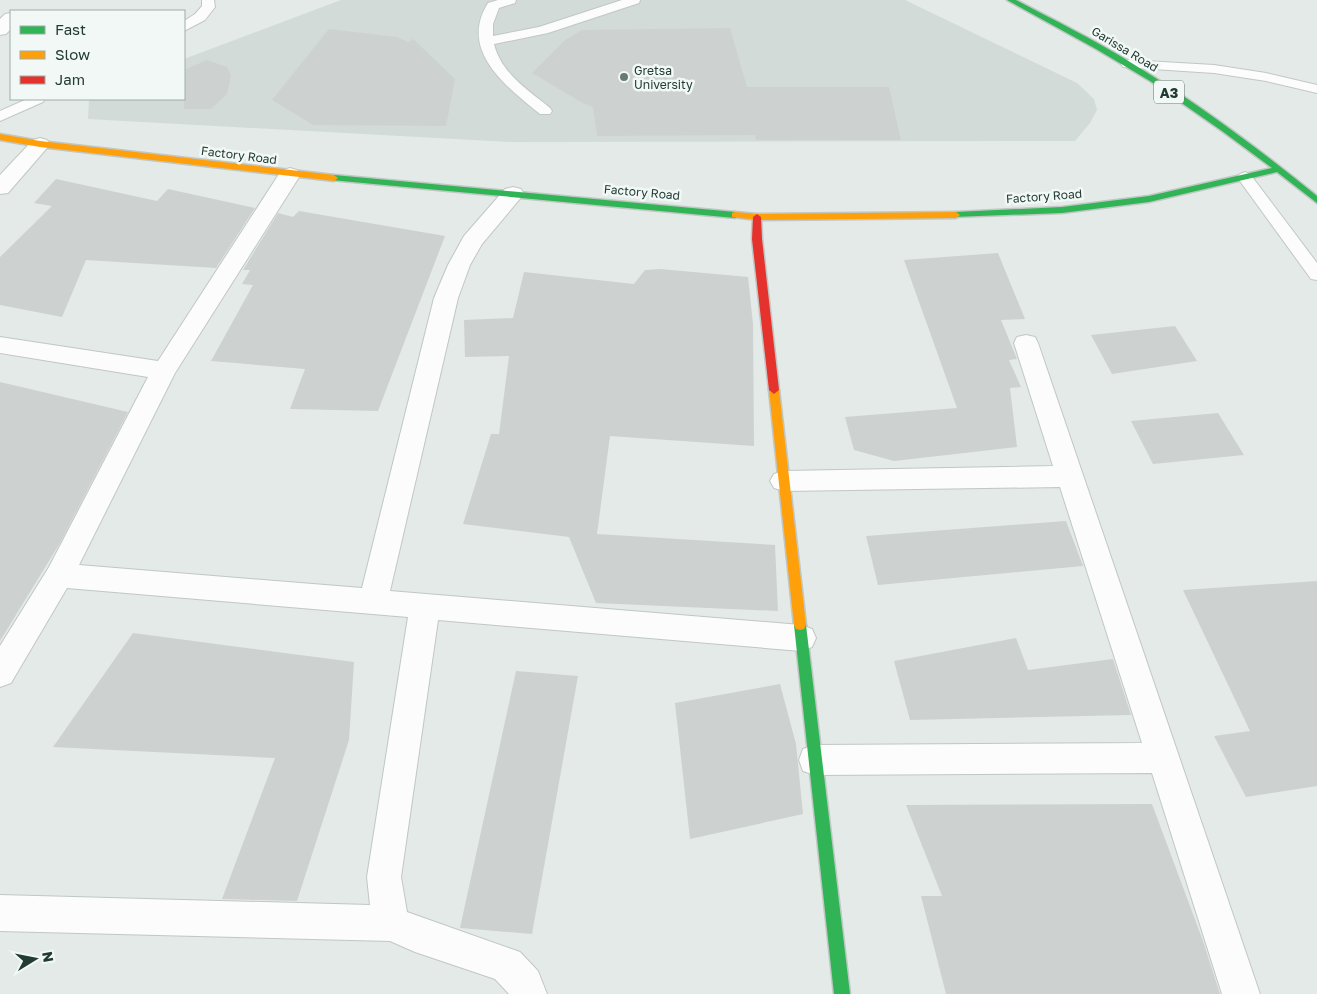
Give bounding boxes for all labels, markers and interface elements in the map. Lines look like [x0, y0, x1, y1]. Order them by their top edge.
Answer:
legend [10, 10, 185, 100]
text: Fast [55, 20, 86, 38]
street label: Garissa Road [1089, 23, 1161, 75]
text: Slow [55, 45, 90, 63]
place label: Gretsa University [634, 63, 693, 92]
text: Jam [55, 70, 85, 88]
marker: Gretsa University [618, 71, 630, 83]
road number: A3 [1154, 80, 1184, 104]
street label: Factory Road [200, 143, 278, 167]
street label: Factory Road [603, 181, 681, 203]
street label: Factory Road [1005, 186, 1083, 206]
north arrow [10, 934, 60, 984]
text: N [39, 950, 58, 963]

